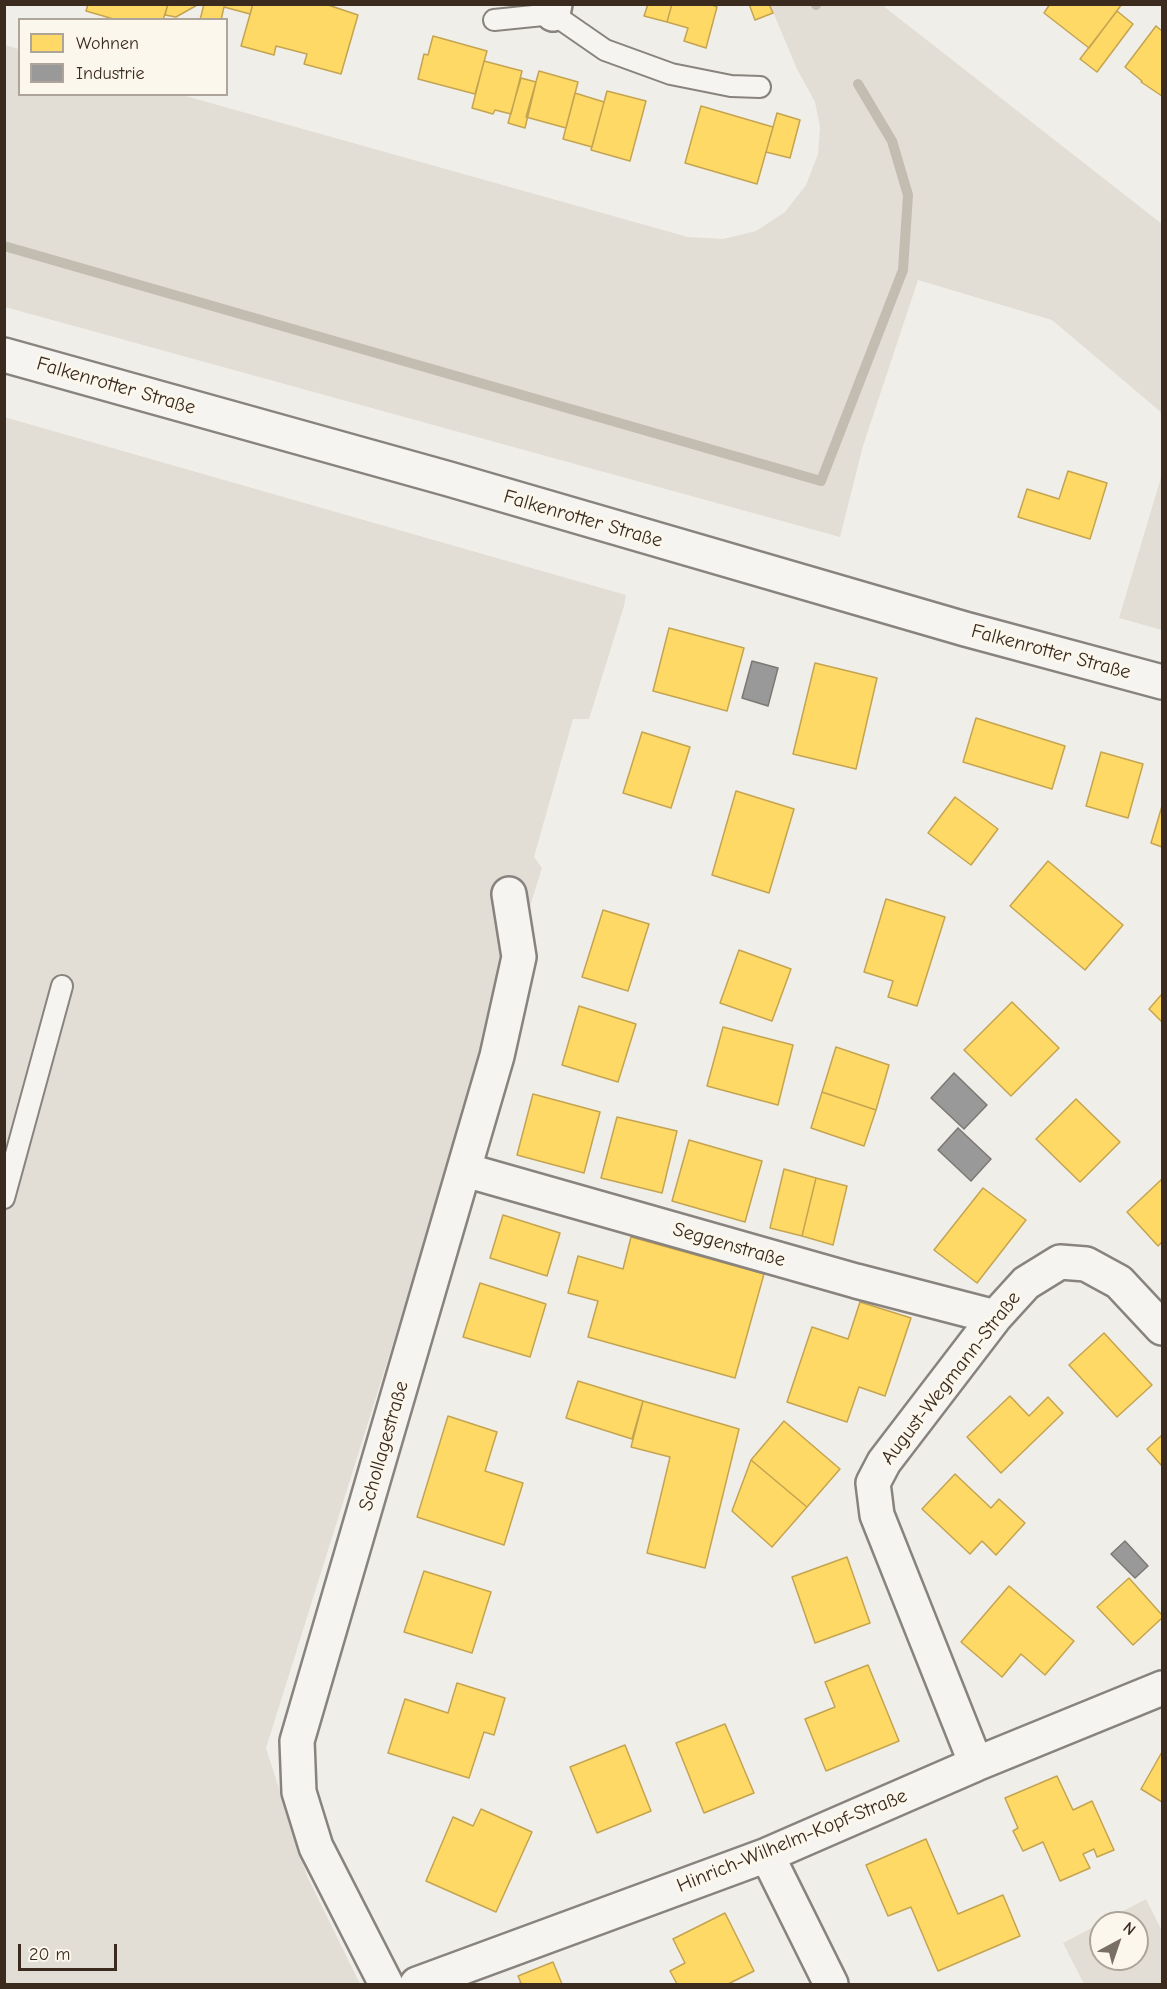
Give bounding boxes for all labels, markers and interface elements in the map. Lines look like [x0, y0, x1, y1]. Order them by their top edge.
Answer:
legend [18, 18, 228, 96]
text: Wohnen [76, 33, 139, 54]
text: Industrie [76, 63, 145, 84]
street label: Falkenrotter Straße [34, 352, 198, 420]
street label: Falkenrotter Straße [501, 485, 665, 553]
street label: Falkenrotter Straße [969, 619, 1133, 685]
street label: Seggenstraße [670, 1218, 788, 1272]
street label: August-Wegmann-Straße [876, 1287, 1026, 1469]
street label: Schollagestraße [354, 1378, 414, 1514]
street label: Hinrich-Wilhelm-Kopf-Straße [673, 1784, 911, 1898]
north arrow [1089, 1911, 1149, 1971]
text: N [1120, 1918, 1139, 1939]
scale bar [21, 1932, 120, 1970]
text: 20 m [29, 1944, 70, 1965]

